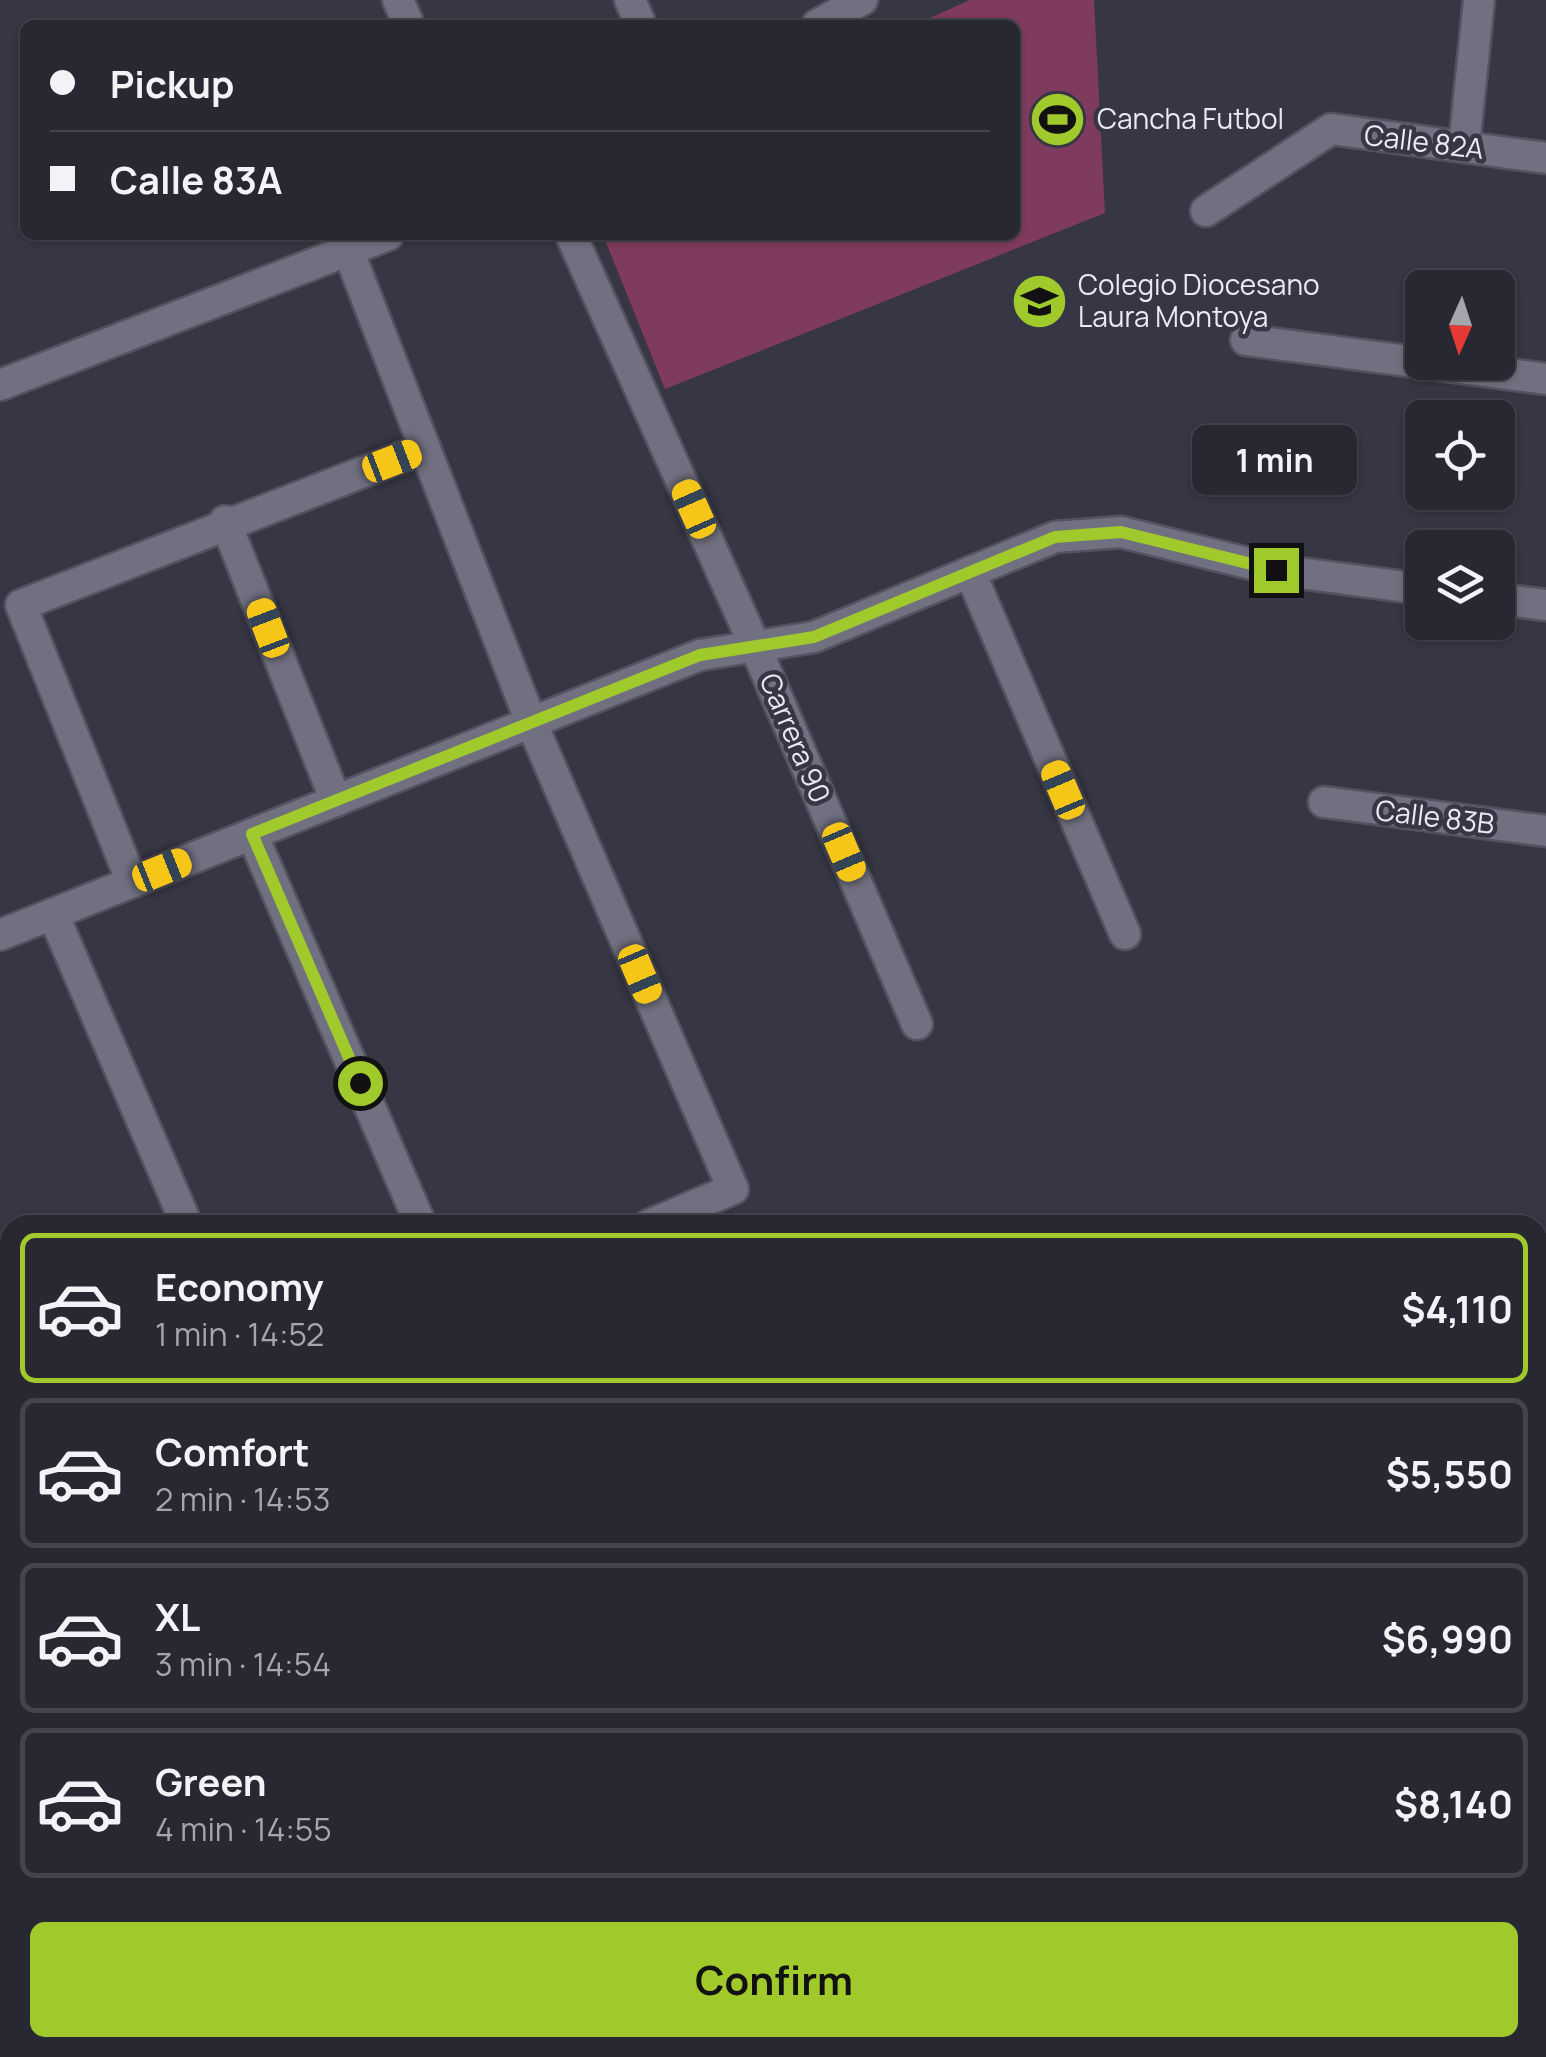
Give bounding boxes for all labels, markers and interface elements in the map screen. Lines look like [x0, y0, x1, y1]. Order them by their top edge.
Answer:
text: Pickup [110, 57, 234, 109]
sports icon: Cancha Futbol [1028, 89, 1088, 149]
place label: Cancha Futbol [1097, 99, 1284, 137]
street label: Calle 82A [1362, 115, 1486, 167]
text: Calle 83A [110, 153, 283, 205]
place label: Colegio Diocesano Laura Montoya [1078, 265, 1319, 335]
north arrow [1405, 270, 1515, 380]
map controls [1405, 270, 1515, 640]
school or university icon: Colegio Diocesano Laura Montoya [1009, 271, 1069, 331]
button: locate [1405, 400, 1515, 510]
callout: 1 min [1194, 425, 1358, 495]
car [359, 436, 425, 486]
text: 1 min [1235, 438, 1314, 482]
car [668, 475, 720, 543]
button: layers [1405, 530, 1515, 640]
route end [1254, 548, 1299, 593]
car [243, 595, 293, 661]
street label: Carrera 90 [752, 667, 840, 808]
car [1037, 757, 1089, 823]
street label: Calle 83B [1373, 790, 1497, 842]
car [818, 819, 870, 885]
car [129, 845, 195, 895]
car [614, 941, 666, 1007]
route start [338, 1061, 383, 1106]
text: Economy [155, 1260, 324, 1312]
icon: car [35, 1263, 125, 1353]
text: $4,110 [1402, 1282, 1513, 1334]
text: 1 min · 14:52 [155, 1312, 324, 1356]
text: Comfort [155, 1425, 309, 1477]
icon: car [35, 1428, 125, 1518]
text: $5,550 [1386, 1447, 1513, 1499]
text: 2 min · 14:53 [155, 1477, 330, 1521]
text: XL [155, 1590, 200, 1642]
icon: car [35, 1593, 125, 1683]
text: $6,990 [1382, 1612, 1513, 1664]
text: 3 min · 14:54 [155, 1642, 331, 1686]
text: Green [155, 1755, 267, 1807]
icon: car [35, 1758, 125, 1848]
text: $8,140 [1394, 1777, 1513, 1829]
text: 4 min · 14:55 [155, 1807, 332, 1851]
button: Confirm [30, 1922, 1518, 2037]

